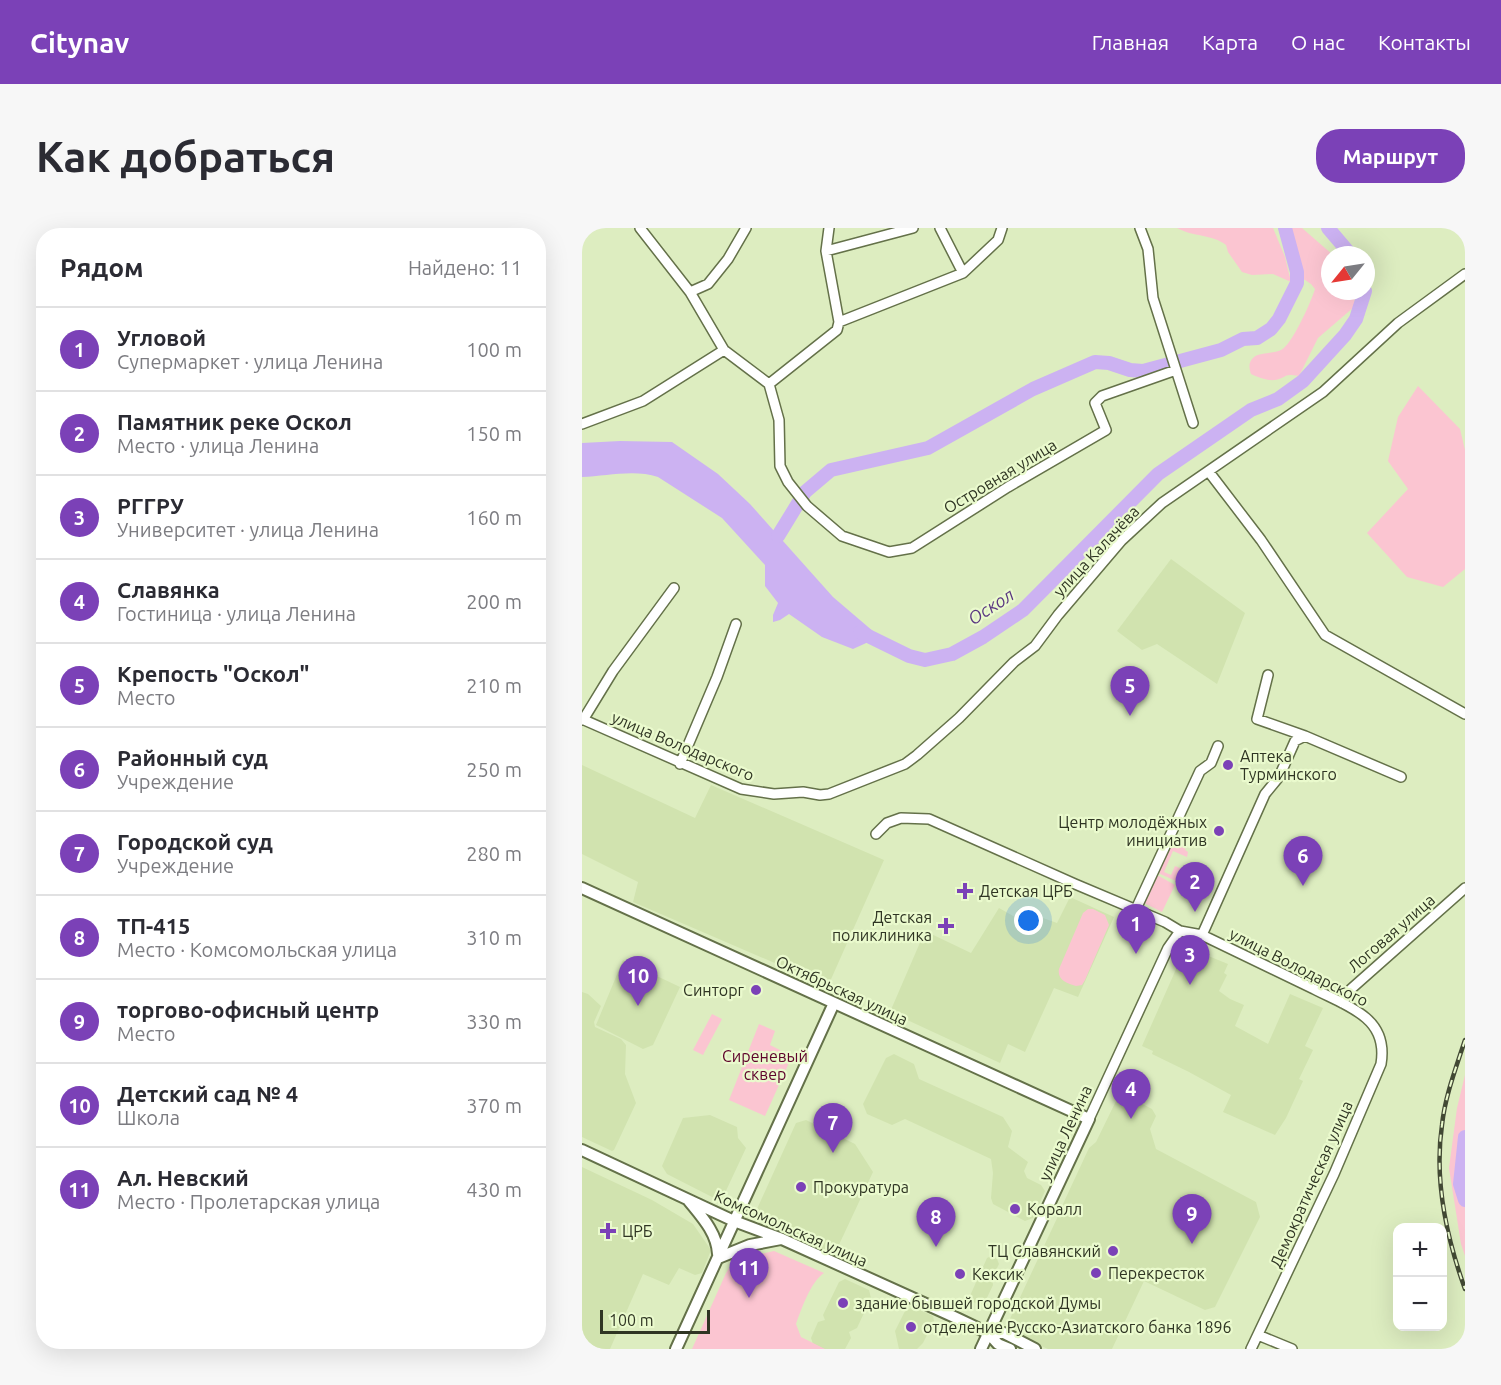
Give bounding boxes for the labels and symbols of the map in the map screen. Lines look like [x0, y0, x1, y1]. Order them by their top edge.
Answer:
north arrow [1321, 246, 1375, 300]
street label: Островная улица [940, 435, 1060, 517]
street label: улица Калачёва [1049, 502, 1143, 600]
water label: Оскол [964, 584, 1017, 628]
pin: 5 [1110, 666, 1150, 716]
street label: улица Володарского [609, 708, 757, 784]
place label: Аптека Турминского [1240, 747, 1337, 783]
marker: Аптека Турминского [1221, 758, 1235, 772]
place label: Центр молодёжных инициатив [1058, 813, 1207, 849]
marker: Центр молодёжных инициатив [1212, 824, 1226, 838]
pin: 6 [1284, 836, 1322, 886]
pin: 2 [1176, 862, 1214, 912]
marker: Детская ЦРБ [956, 882, 974, 900]
place label: Детская ЦРБ [979, 882, 1073, 900]
street label: Логовая улица [1344, 890, 1438, 976]
pin: 1 [1116, 904, 1156, 954]
your location [1014, 906, 1043, 935]
place label: Детская поликлиника [832, 908, 932, 944]
marker: Детская поликлиника [937, 917, 955, 935]
street label: улица Володарского [1227, 924, 1371, 1010]
pin: 3 [1170, 936, 1210, 985]
street label: Октябрьская улица [773, 952, 911, 1028]
pin: 10 [618, 956, 658, 1006]
place label: Синторг [683, 981, 745, 999]
marker: Синторг [749, 983, 763, 997]
park label: Сиреневый сквер [722, 1047, 808, 1083]
pin: 4 [1112, 1070, 1150, 1119]
street label: улица Ленина [1035, 1082, 1095, 1184]
street label: Демократическая улица [1266, 1098, 1356, 1270]
pin: 7 [814, 1104, 852, 1153]
place label: Прокуратура [813, 1178, 909, 1196]
marker: Прокуратура [794, 1180, 808, 1194]
street label: Комсомольская улица [712, 1186, 870, 1270]
pin: 9 [1172, 1194, 1212, 1244]
pin: 8 [916, 1198, 956, 1247]
place label: Коралл [1027, 1200, 1082, 1218]
marker: Коралл [1008, 1202, 1022, 1216]
marker: ЦРБ [599, 1222, 617, 1240]
place label: ЦРБ [622, 1222, 653, 1240]
place label: ТЦ Славянский [988, 1242, 1101, 1260]
marker: ТЦ Славянский [1106, 1244, 1120, 1258]
pin: 11 [730, 1248, 768, 1298]
place label: Перекресток [1108, 1264, 1205, 1282]
place label: Кексик [972, 1265, 1024, 1283]
marker: Перекресток [1089, 1266, 1103, 1280]
marker: Кексик [953, 1267, 967, 1281]
place label: здание бывшей городской Думы [855, 1294, 1101, 1312]
marker: здание бывшей городской Думы [836, 1296, 850, 1310]
scale bar [600, 1307, 710, 1334]
place label: отделение Русско-Азиатского банка 1896 [923, 1318, 1231, 1336]
marker: отделение Русско-Азиатского банка 1896 [904, 1320, 918, 1334]

